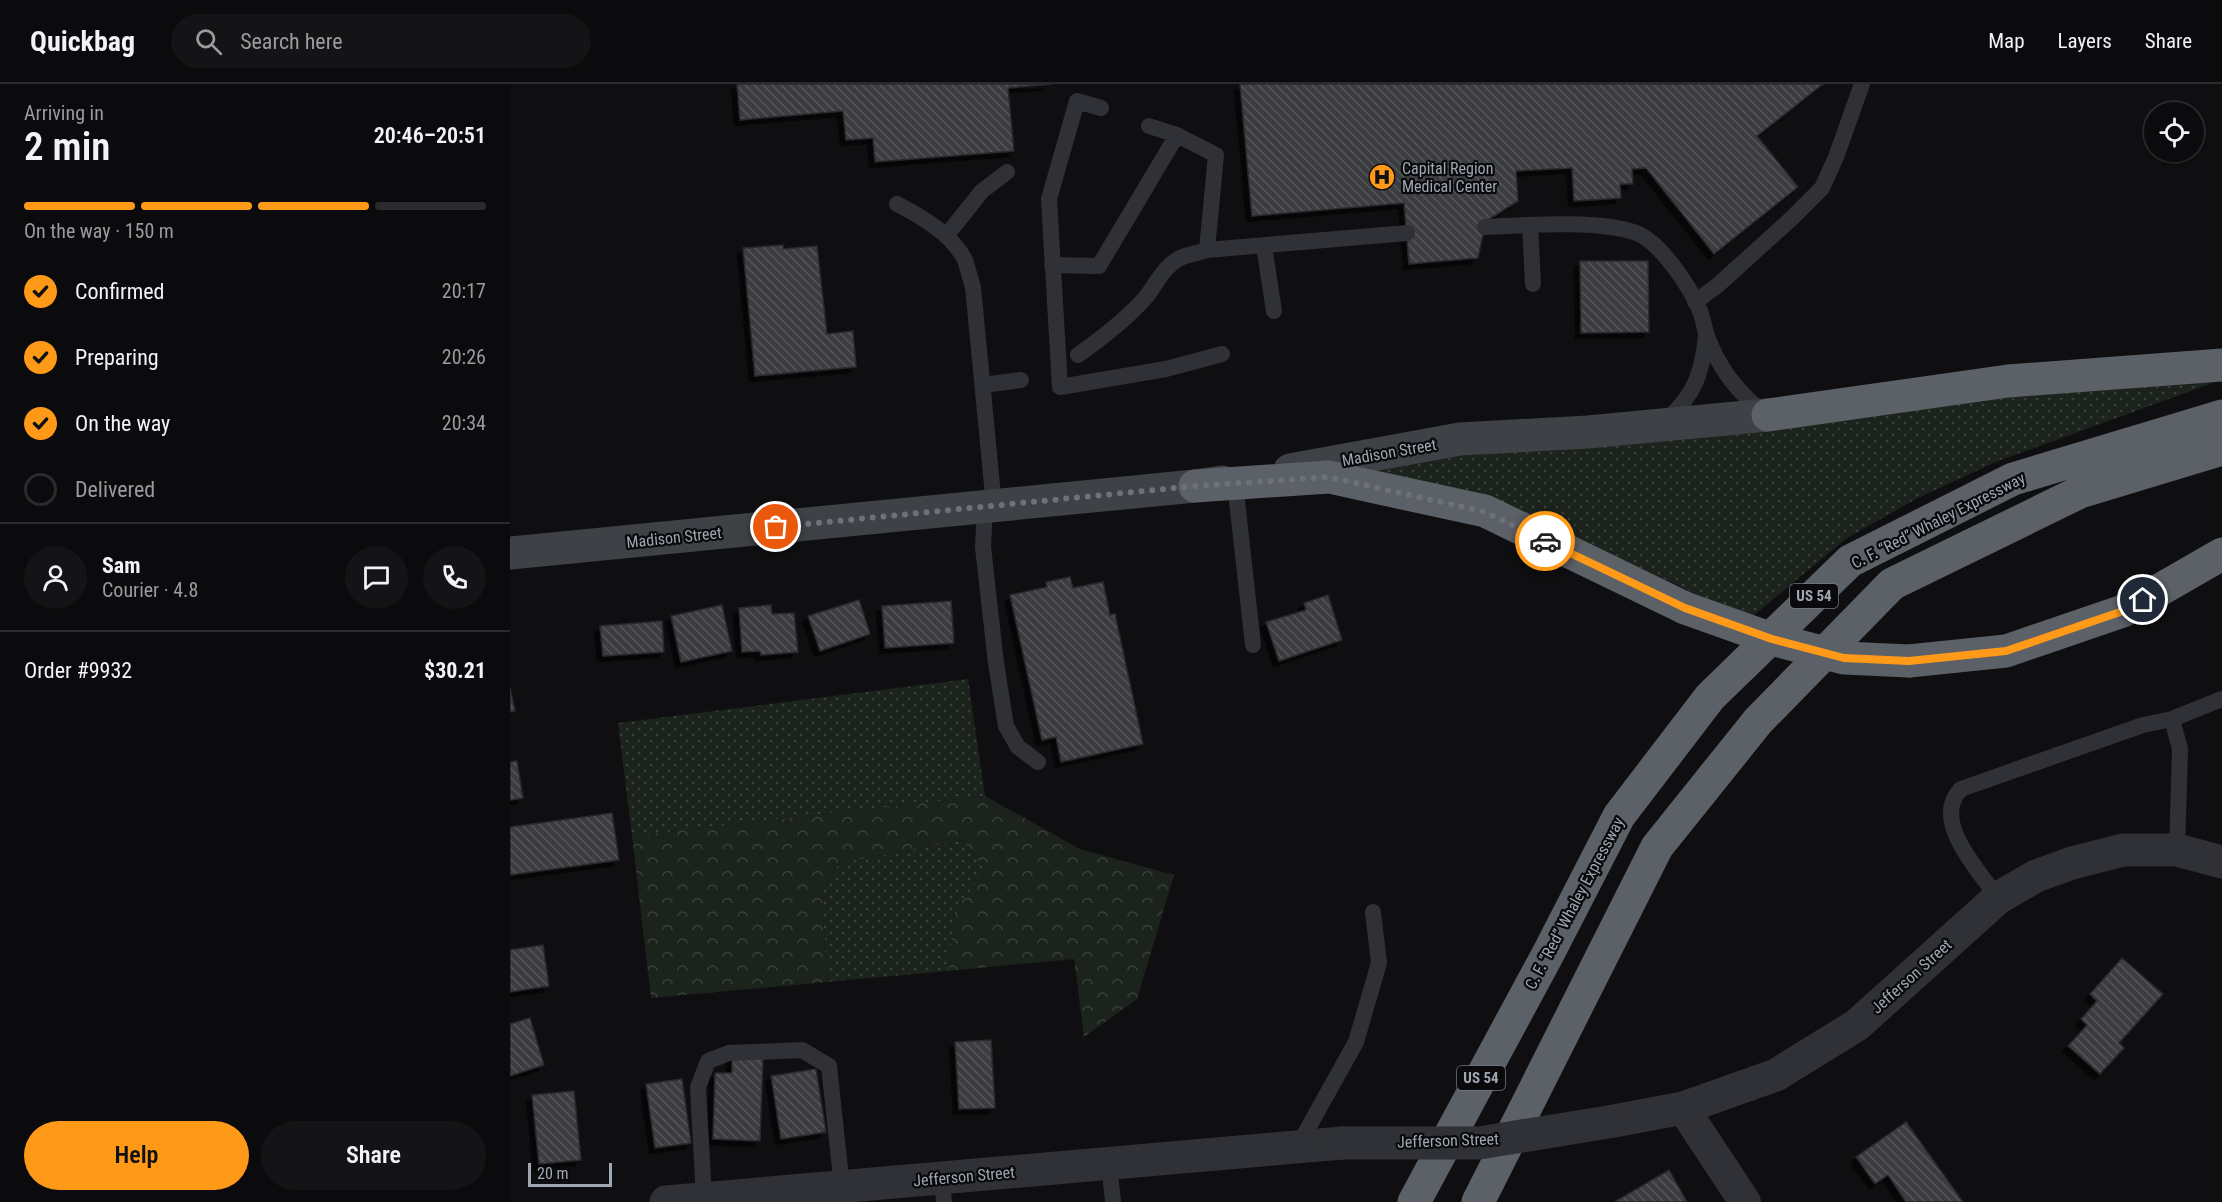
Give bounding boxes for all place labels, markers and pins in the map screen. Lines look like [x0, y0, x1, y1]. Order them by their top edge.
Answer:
place label: Capital Region Medical Center [1402, 159, 1497, 196]
hospital icon: Capital Region Medical Center [1367, 162, 1397, 192]
pin [750, 501, 801, 552]
pin [2117, 574, 2168, 625]

